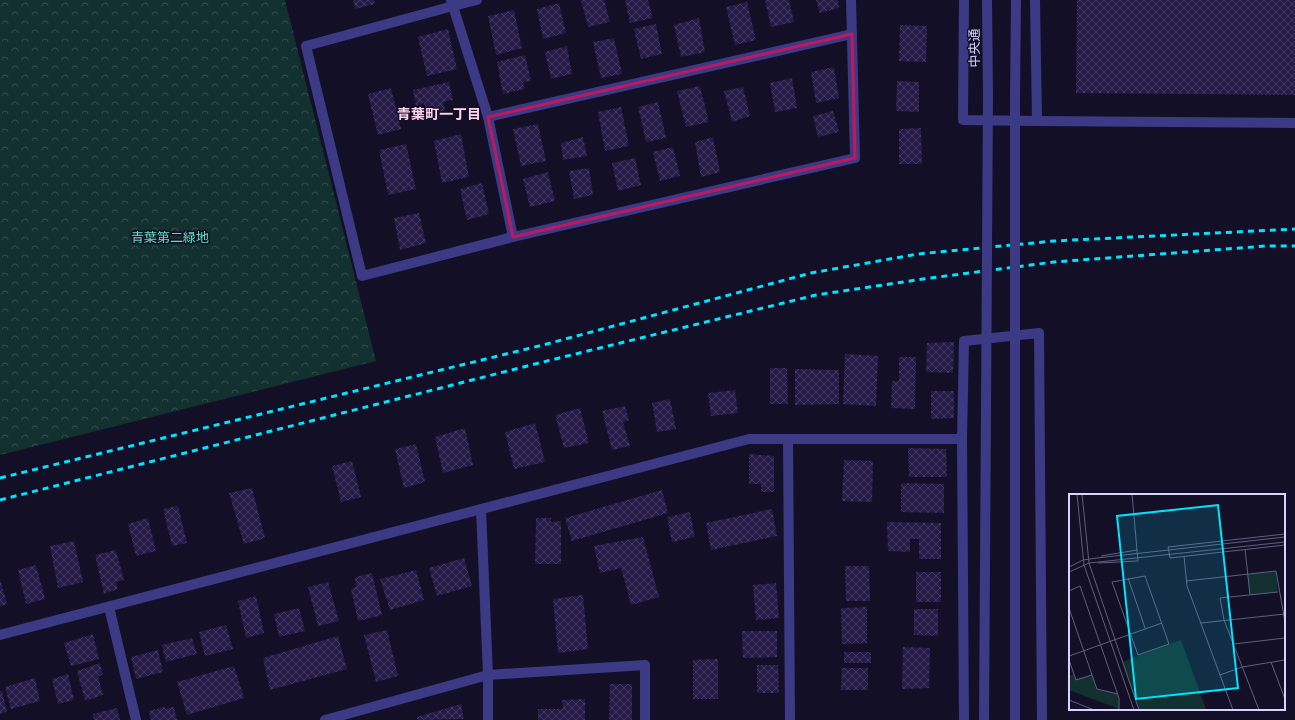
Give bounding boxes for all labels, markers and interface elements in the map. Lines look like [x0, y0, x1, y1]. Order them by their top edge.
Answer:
street label: 中央通 [966, 28, 983, 68]
district label: 青葉町一丁目 [397, 105, 481, 123]
park label: 青葉第二緑地 [131, 229, 209, 246]
inset map [1069, 494, 1285, 710]

